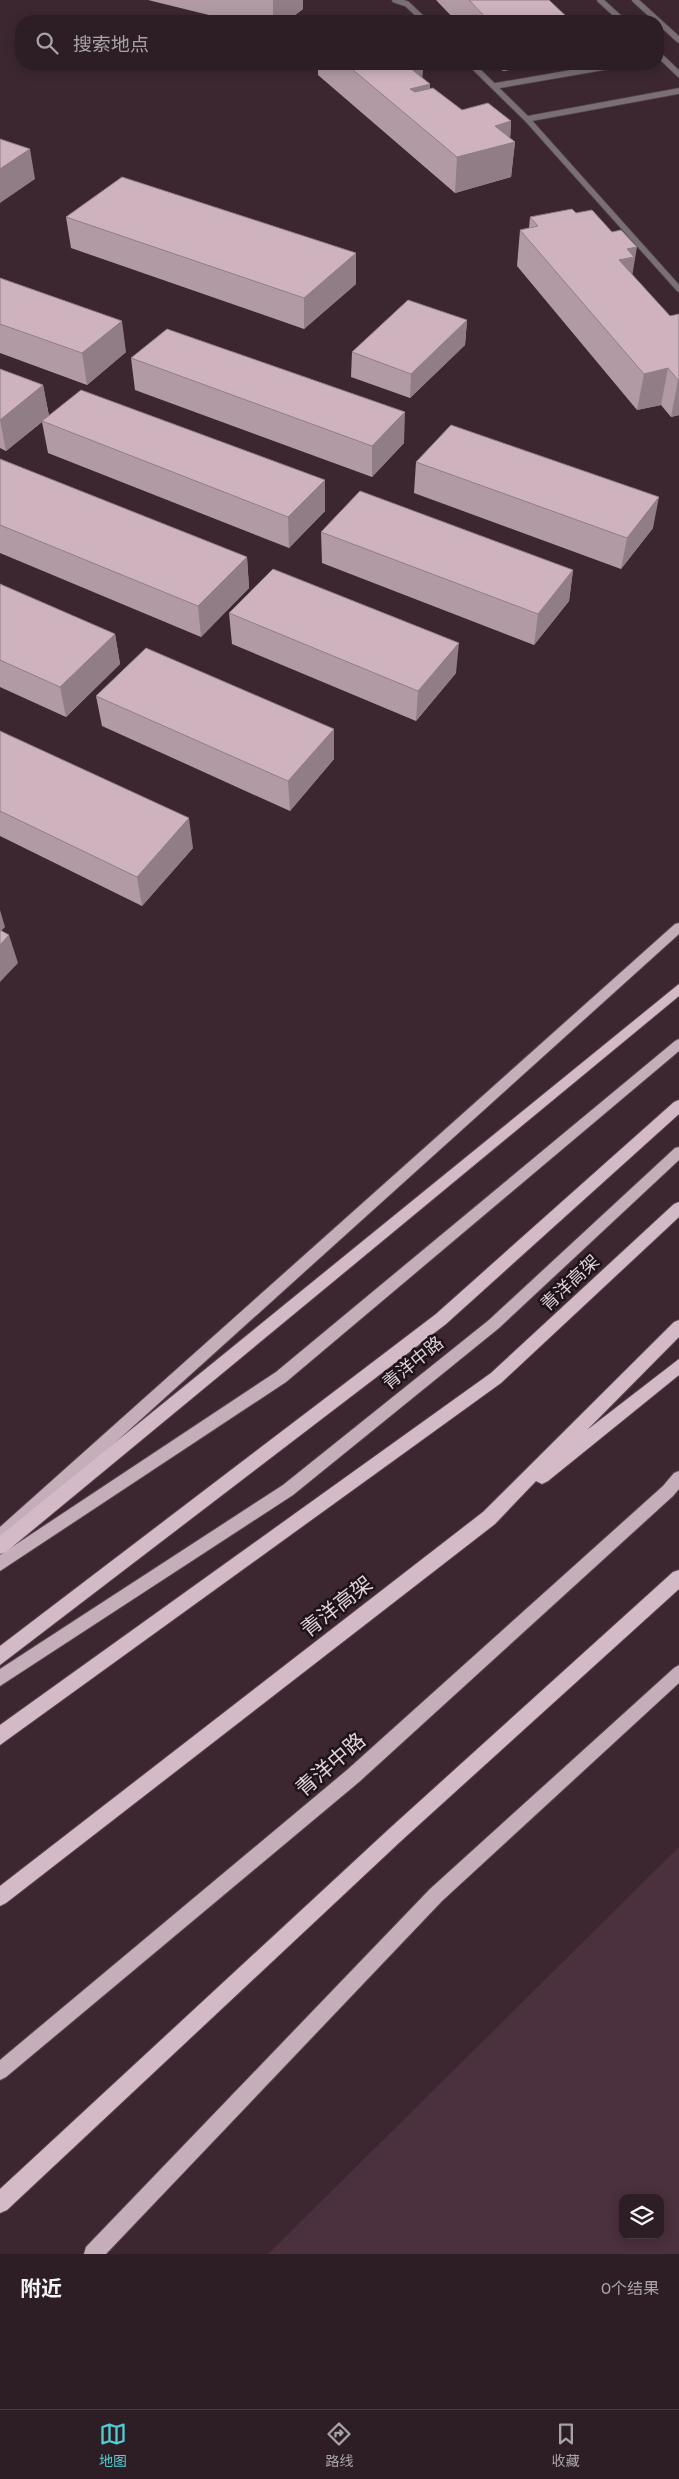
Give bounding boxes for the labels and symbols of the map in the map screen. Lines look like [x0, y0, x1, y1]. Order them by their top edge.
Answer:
street label: 青洋高架 [536, 1250, 604, 1316]
street label: 青洋中路 [378, 1332, 448, 1394]
street label: 青洋高架 [296, 1571, 378, 1643]
street label: 青洋中路 [291, 1728, 371, 1802]

